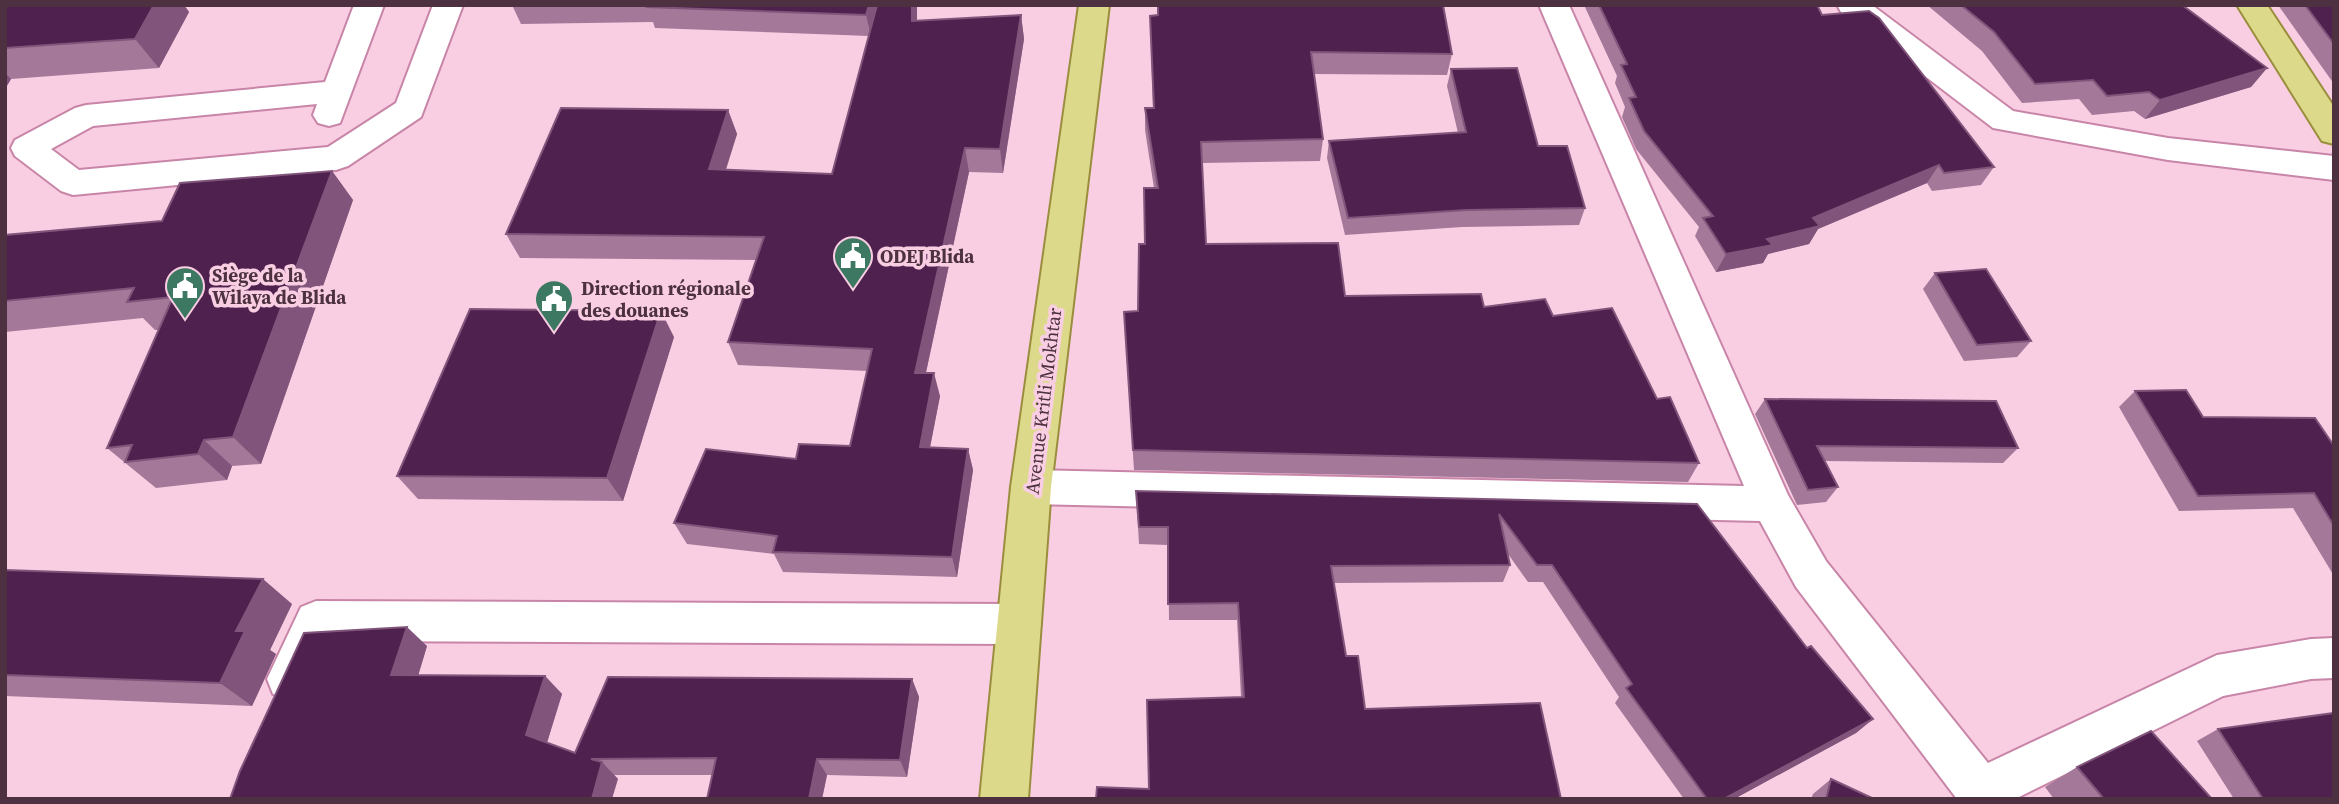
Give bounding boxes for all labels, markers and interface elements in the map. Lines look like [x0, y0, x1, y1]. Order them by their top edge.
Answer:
public building icon: ODEJ Blida [832, 235, 874, 290]
place label: ODEJ Blida [880, 243, 975, 269]
place label: Siège de la Wilaya de Blida [212, 262, 347, 310]
public building icon: Siège de la Wilaya de Blida [164, 265, 206, 320]
place label: Direction régionale des douanes [581, 275, 751, 323]
public building icon: Direction régionale des douanes [533, 278, 575, 333]
street label: Avenue Kritli Mokhtar [1019, 306, 1067, 496]

